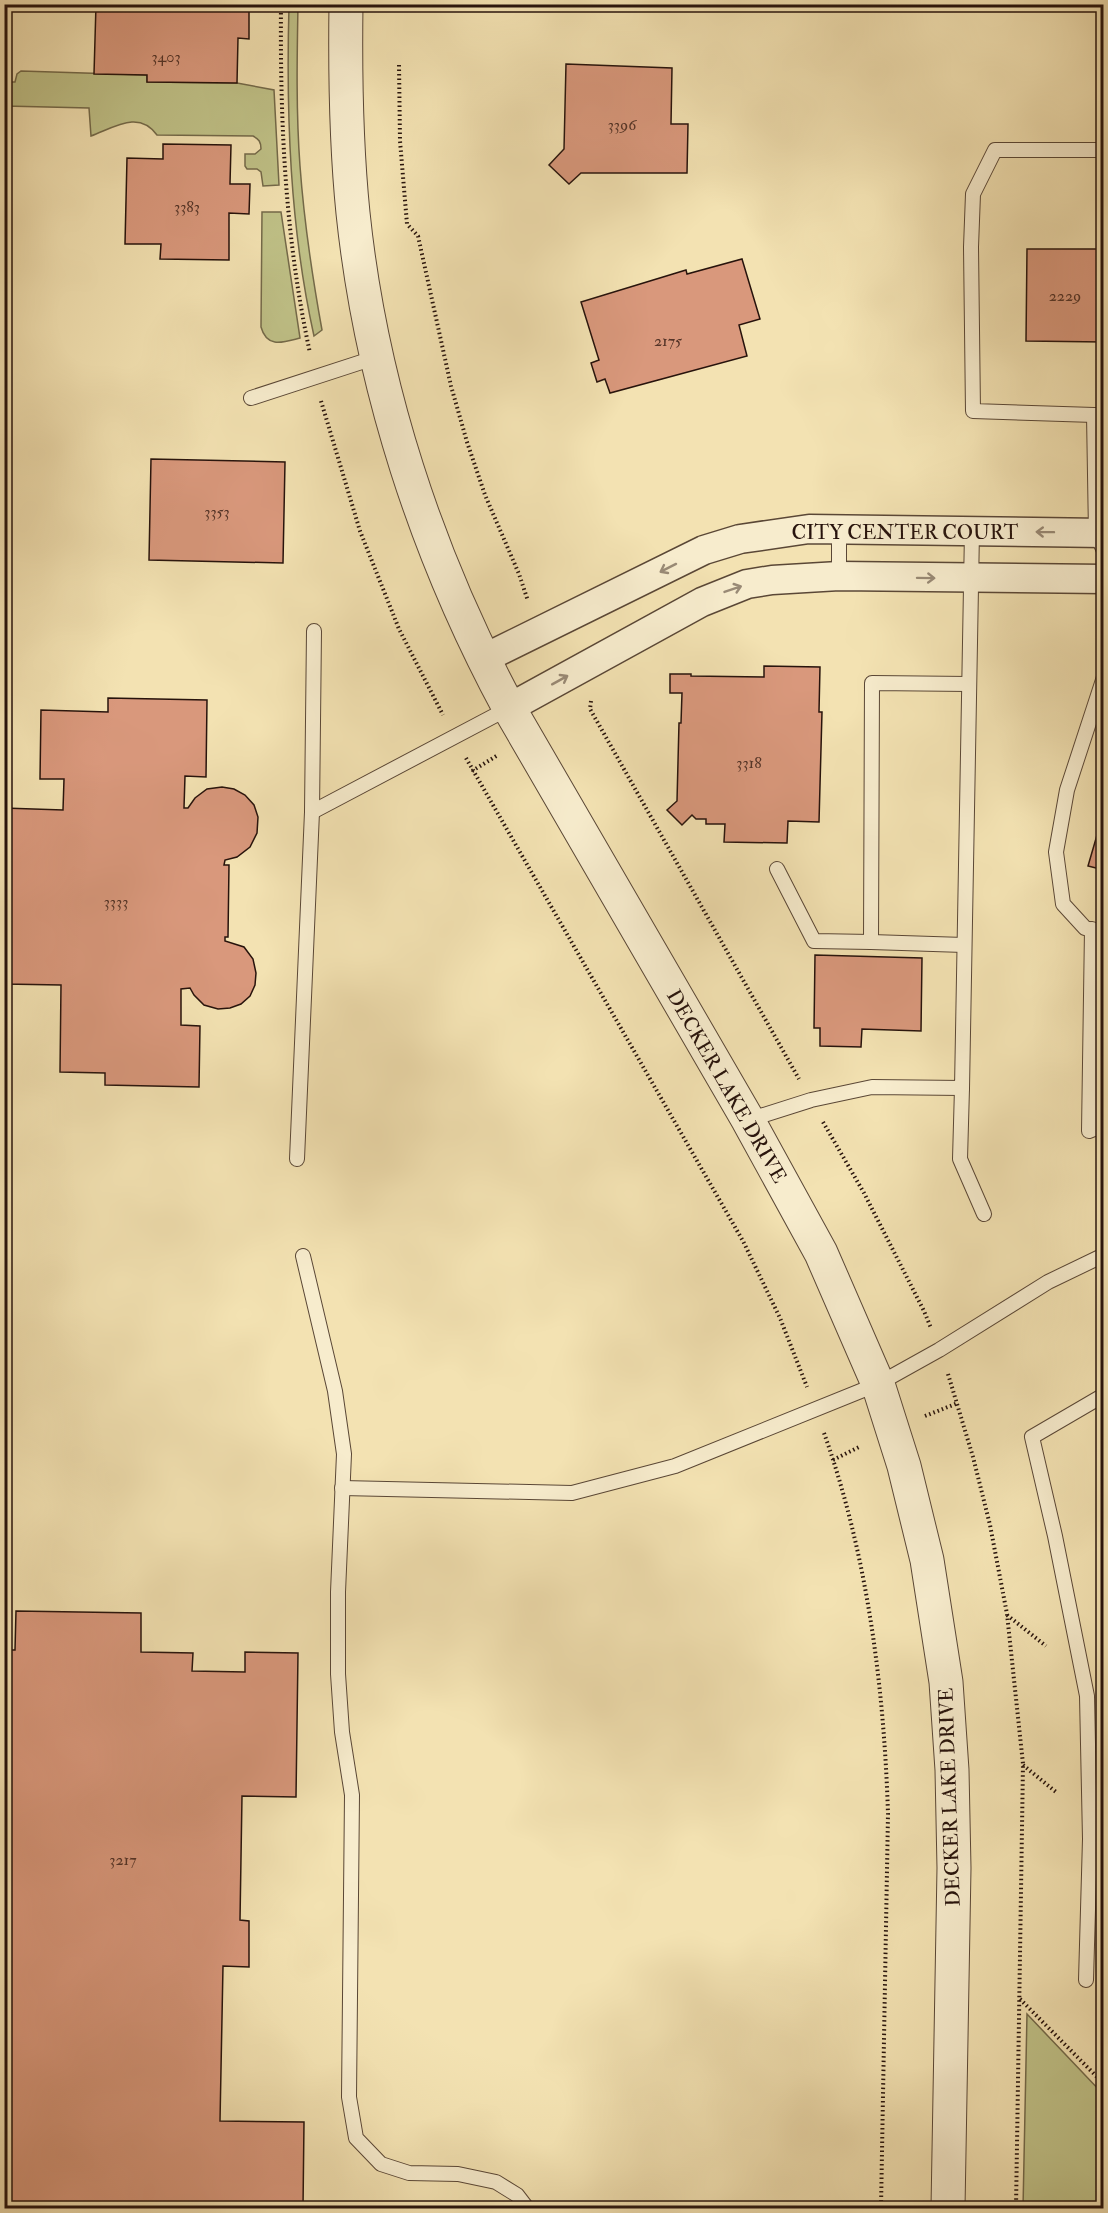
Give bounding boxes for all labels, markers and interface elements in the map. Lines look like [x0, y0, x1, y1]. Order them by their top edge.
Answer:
house number: 3403 [151, 47, 181, 67]
house number: 3396 [608, 115, 637, 135]
house number: 3383 [174, 197, 200, 217]
house number: 2229 [1049, 286, 1081, 306]
house number: 2175 [654, 331, 682, 351]
house number: 3353 [204, 502, 230, 522]
street label: CITY CENTER COURT [792, 520, 1019, 545]
one-way arrow [1036, 526, 1056, 538]
one-way arrow [659, 563, 677, 575]
one-way arrow [916, 572, 936, 583]
one-way arrow [723, 583, 742, 594]
one-way arrow [551, 673, 568, 685]
house number: 3318 [736, 753, 762, 773]
house number: 3333 [104, 892, 128, 912]
street label: DECKER LAKE DRIVE [661, 985, 792, 1187]
street label: DECKER LAKE DRIVE [933, 1687, 966, 1907]
house number: 3217 [109, 1850, 137, 1870]

